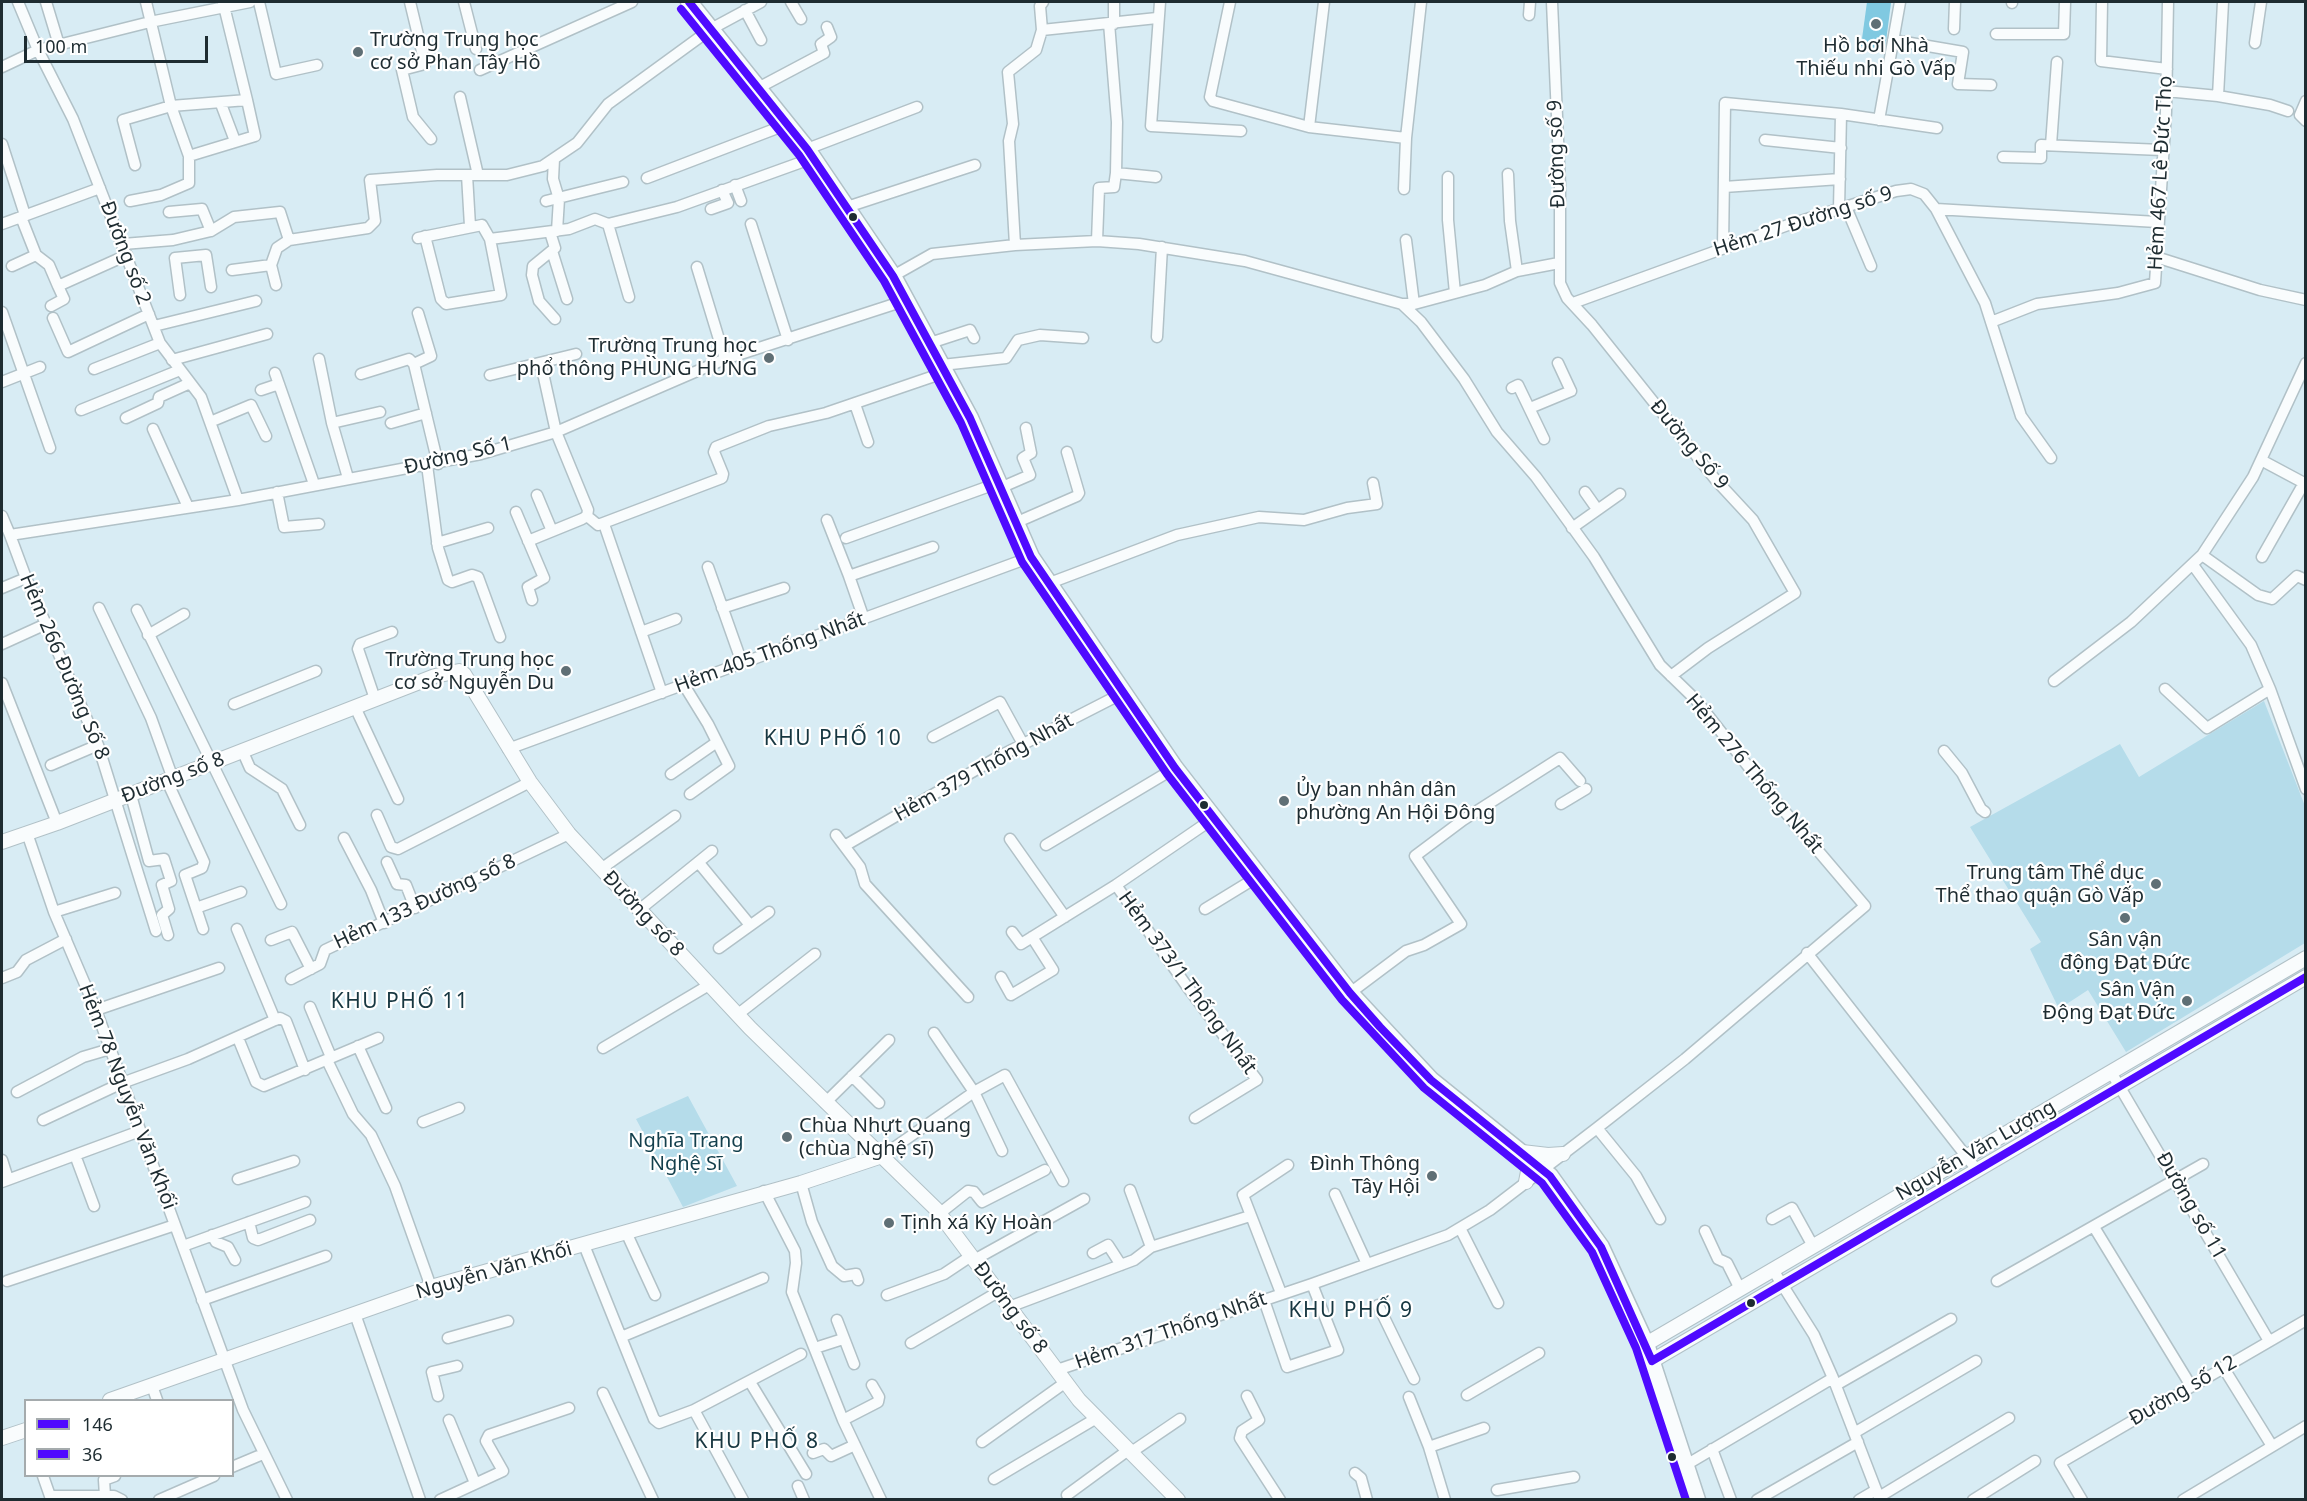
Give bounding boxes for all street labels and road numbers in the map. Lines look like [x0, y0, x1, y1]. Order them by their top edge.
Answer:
street label: Hẻm 467 Lê Đức Thọ [2144, 75, 2178, 271]
street label: Đường số 9 [1543, 99, 1571, 209]
street label: Hẻm 27 Đường số 9 [1711, 182, 1895, 262]
street label: Đường số 2 [94, 198, 156, 308]
street label: Đường Số 9 [1644, 395, 1734, 495]
street label: Đường Số 1 [402, 432, 514, 480]
street label: Hẻm 266 Đường Số 8 [14, 570, 114, 764]
street label: Hẻm 405 Thống Nhất [671, 607, 869, 699]
street label: Hẻm 276 Thống Nhất [1680, 689, 1828, 859]
street label: Hẻm 379 Thống Nhất [890, 709, 1078, 827]
street label: Đường số 8 [118, 747, 228, 809]
street label: Hẻm 133 Đường số 8 [330, 849, 520, 955]
street label: Đường số 8 [597, 866, 689, 962]
street label: Hẻm 373/1 Thống Nhất [1113, 887, 1261, 1079]
street label: Hẻm 78 Nguyễn Văn Khối [73, 981, 181, 1213]
street label: Nguyễn Văn Lượng [1892, 1096, 2060, 1206]
street label: Đường số 11 [2151, 1148, 2231, 1264]
street label: Nguyễn Văn Khối [413, 1237, 575, 1305]
street label: Đường số 8 [968, 1257, 1052, 1359]
street label: Hẻm 317 Thống Nhất [1072, 1287, 1270, 1375]
street label: Đường số 12 [2125, 1351, 2241, 1431]

